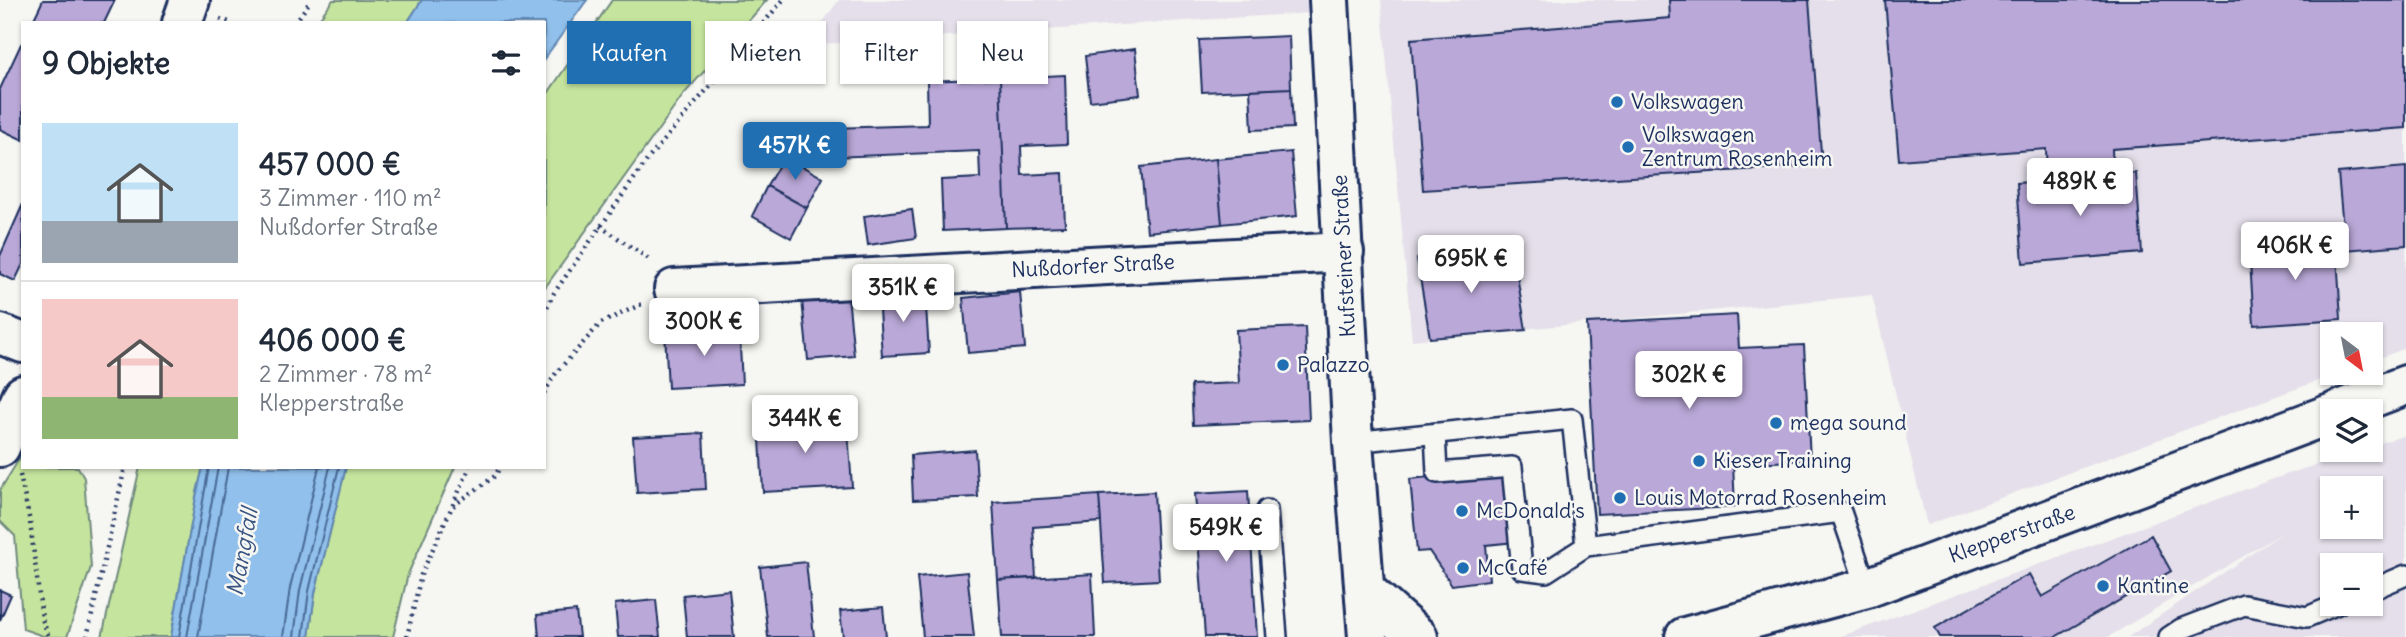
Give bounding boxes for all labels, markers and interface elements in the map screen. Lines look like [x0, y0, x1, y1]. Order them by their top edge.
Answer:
chip: Kaufen [567, 21, 691, 84]
chip: Mieten [705, 21, 826, 84]
chip: Filter [840, 21, 943, 84]
chip: Neu [957, 21, 1048, 84]
text: 9 Objekte [42, 44, 170, 82]
icon: filters [487, 44, 525, 82]
place label: Volkswagen [1631, 88, 1744, 115]
marker: Volkswagen [1609, 94, 1625, 110]
place label: Volkswagen Zentrum Rosenheim [1642, 121, 1832, 172]
pin: 457K € [738, 122, 852, 182]
text: 457K € [759, 130, 831, 159]
marker: Volkswagen Zentrum Rosenheim [1620, 139, 1636, 155]
text: 457 000 € [259, 145, 401, 183]
icon: home [98, 151, 182, 235]
pin: 489K € [2023, 158, 2137, 218]
text: 489K € [2043, 166, 2117, 195]
street label: Kufsteiner Straße [1326, 174, 1361, 338]
text: 3 Zimmer · 110 m² [259, 183, 442, 212]
text: Nußdorfer Straße [259, 212, 438, 241]
pin: 406K € [2238, 222, 2352, 282]
text: 406K € [2257, 230, 2333, 259]
pin: 695K € [1414, 236, 1528, 295]
text: 695K € [1434, 243, 1508, 272]
street label: Nußdorfer Straße [1011, 248, 1175, 283]
pin: 351K € [846, 264, 960, 324]
text: 351K € [868, 272, 938, 301]
pin: 300K € [647, 298, 761, 358]
text: 300K € [665, 306, 743, 335]
text: 406 000 € [259, 321, 406, 359]
north arrow [2320, 322, 2384, 385]
map controls [2320, 322, 2383, 616]
icon: home [98, 327, 182, 411]
place label: Palazzo [1297, 351, 1370, 378]
pin: 302K € [1632, 352, 1746, 411]
marker: Palazzo [1275, 357, 1291, 373]
text: 2 Zimmer · 78 m² [259, 359, 432, 388]
text: 302K € [1651, 359, 1727, 388]
text: Klepperstraße [259, 388, 404, 417]
pin: 344K € [748, 396, 862, 455]
button: layers [2320, 399, 2383, 462]
text: 344K € [768, 403, 842, 432]
place label: mega sound [1790, 409, 1907, 436]
marker: mega sound [1768, 415, 1784, 431]
place label: Kieser Training [1713, 447, 1852, 474]
marker: Kieser Training [1691, 453, 1707, 469]
button: + [2320, 476, 2383, 539]
place label: Louis Motorrad Rosenheim [1634, 484, 1887, 511]
marker: Louis Motorrad Rosenheim [1612, 490, 1628, 506]
place label: McDonald's [1476, 497, 1585, 524]
street label: Klepperstraße [1945, 498, 2079, 569]
water label: Mangfall [220, 503, 264, 598]
marker: McDonald's [1454, 503, 1470, 519]
pin: 549K € [1169, 504, 1283, 564]
text: 549K € [1189, 512, 1263, 541]
button: − [2320, 553, 2383, 616]
place label: McCafé [1477, 554, 1548, 581]
marker: McCafé [1455, 560, 1471, 576]
place label: Kantine [2117, 572, 2189, 599]
marker: Kantine [2095, 578, 2111, 594]

